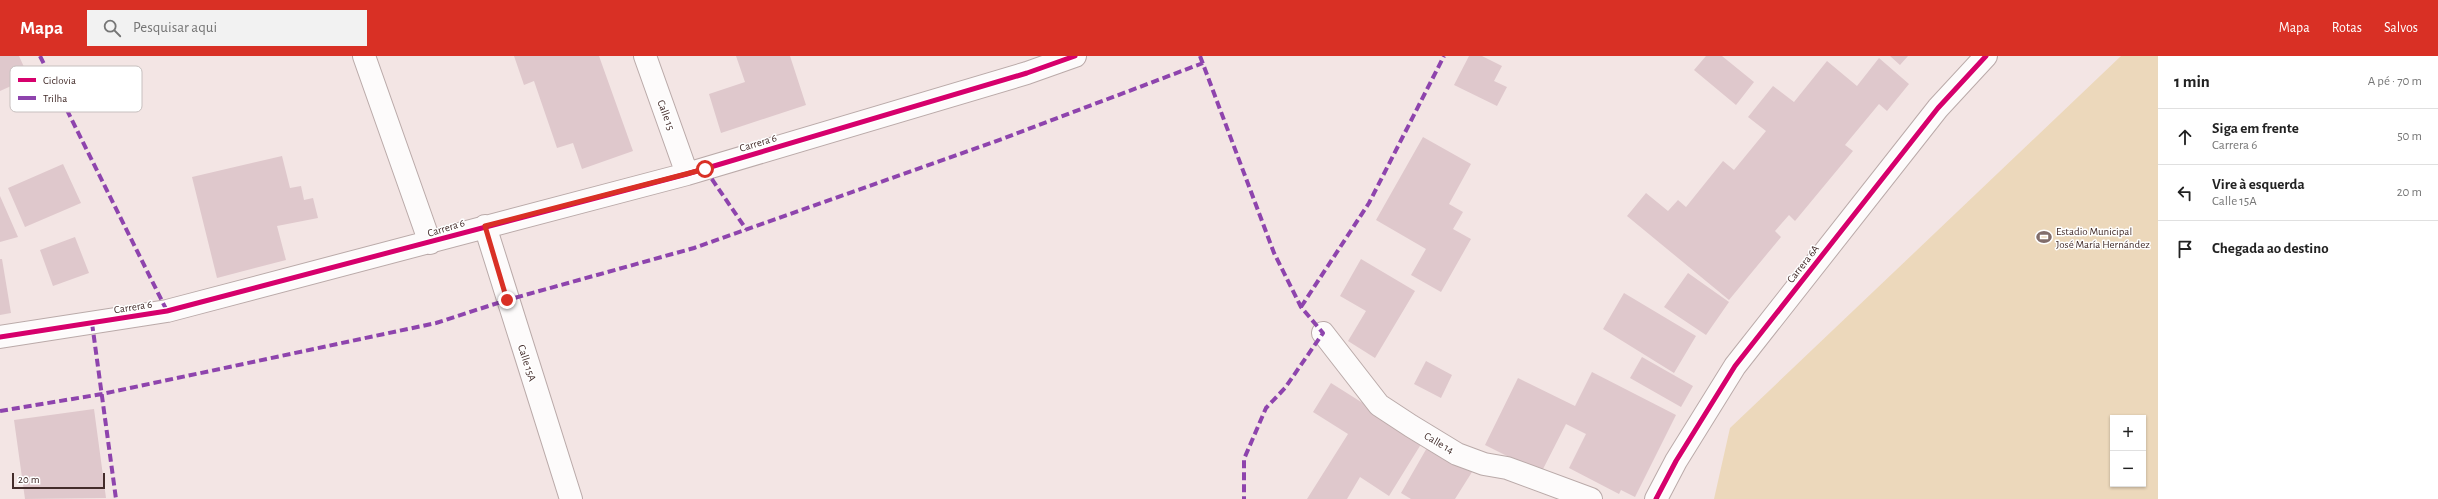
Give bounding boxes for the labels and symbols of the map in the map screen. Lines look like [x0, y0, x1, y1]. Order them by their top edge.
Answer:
legend [10, 66, 142, 112]
text: Ciclovia [43, 75, 76, 86]
text: Trilha [43, 93, 67, 104]
street label: Calle 15 [655, 98, 677, 132]
street label: Carrera 6 [738, 132, 778, 154]
route start [696, 160, 714, 178]
street label: Carrera 6 [426, 217, 466, 239]
place label: Estadio Municipal José María Hernández [2056, 226, 2150, 250]
sports icon: Estadio Municipal José María Hernández [2035, 228, 2053, 246]
street label: Carrera 6A [1785, 242, 1821, 285]
route end [498, 291, 516, 309]
street label: Carrera 6 [113, 299, 153, 315]
street label: Calle 15A [516, 343, 538, 383]
street label: Calle 14 [1422, 430, 1456, 456]
scale bar [12, 471, 105, 490]

